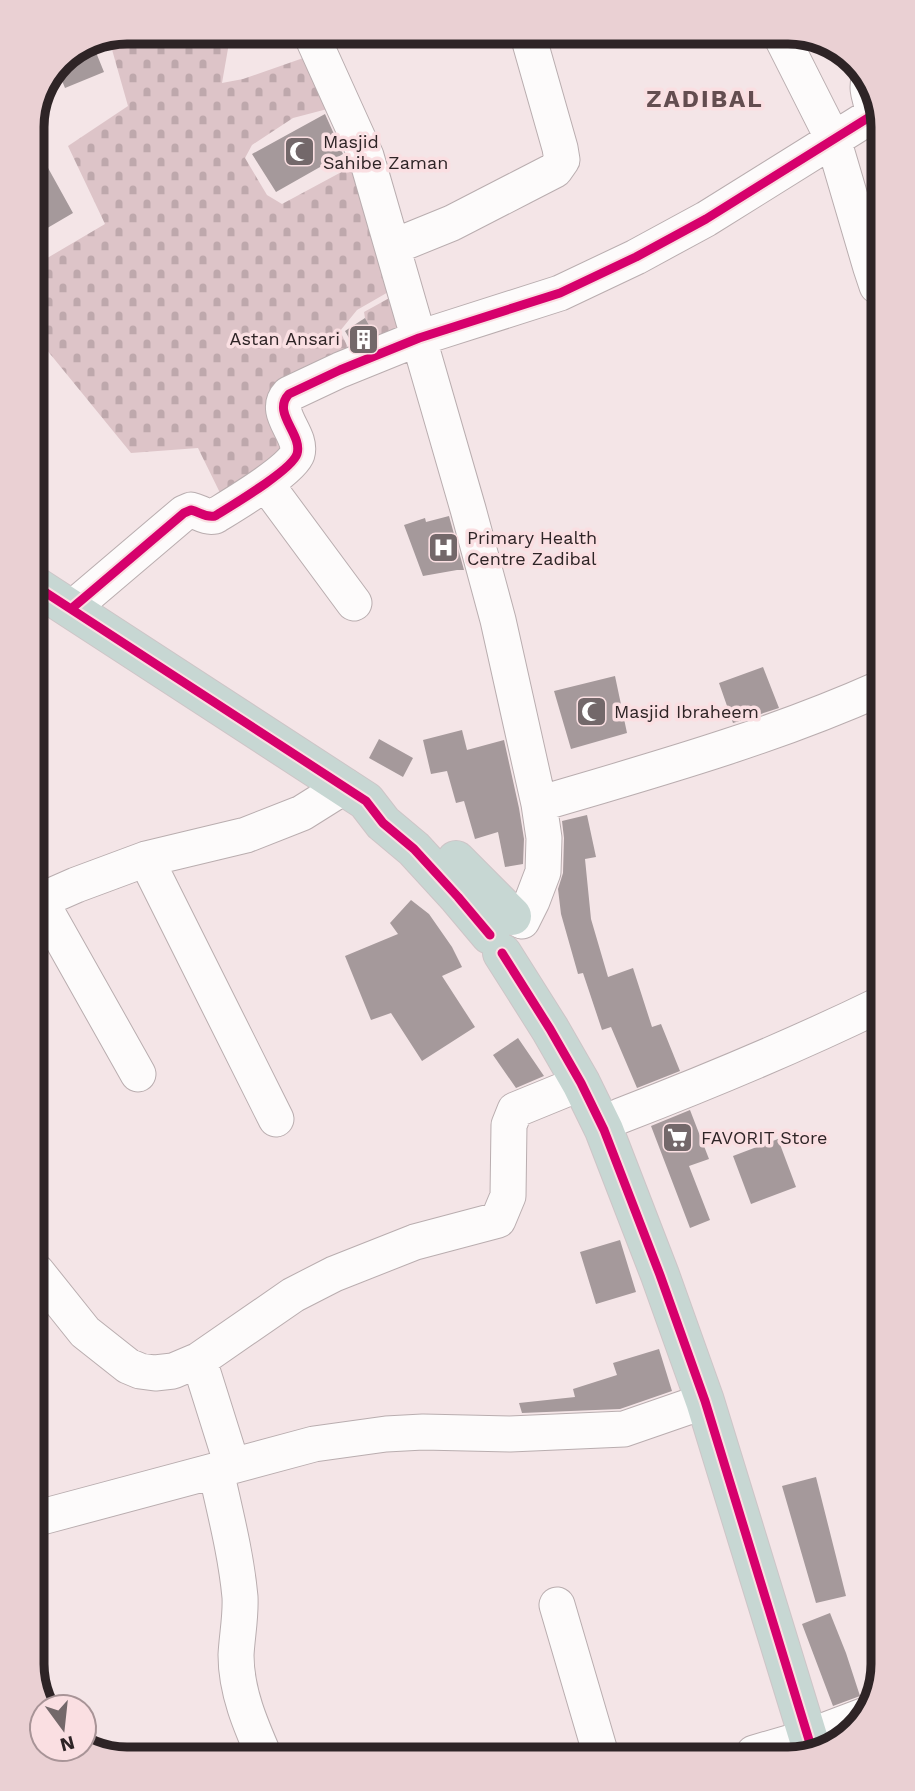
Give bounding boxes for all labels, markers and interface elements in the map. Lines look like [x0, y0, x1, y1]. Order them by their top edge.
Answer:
district label: ZADIBAL [646, 85, 764, 113]
place label: Masjid Sahibe Zaman [323, 131, 448, 173]
mosque icon: Masjid Sahibe Zaman [283, 135, 317, 169]
building icon: Astan Ansari [346, 322, 380, 356]
place label: Astan Ansari [230, 328, 340, 349]
place label: Primary Health Centre Zadibal [467, 527, 597, 569]
hospital icon: Primary Health Centre Zadibal [427, 531, 461, 565]
mosque icon: Masjid Ibraheem [574, 695, 608, 729]
place label: Masjid Ibraheem [614, 701, 759, 722]
supermarket icon: FAVORIT Store [661, 1121, 695, 1155]
place label: FAVORIT Store [701, 1127, 828, 1148]
north arrow [28, 1693, 98, 1763]
text: N [57, 1731, 77, 1757]

